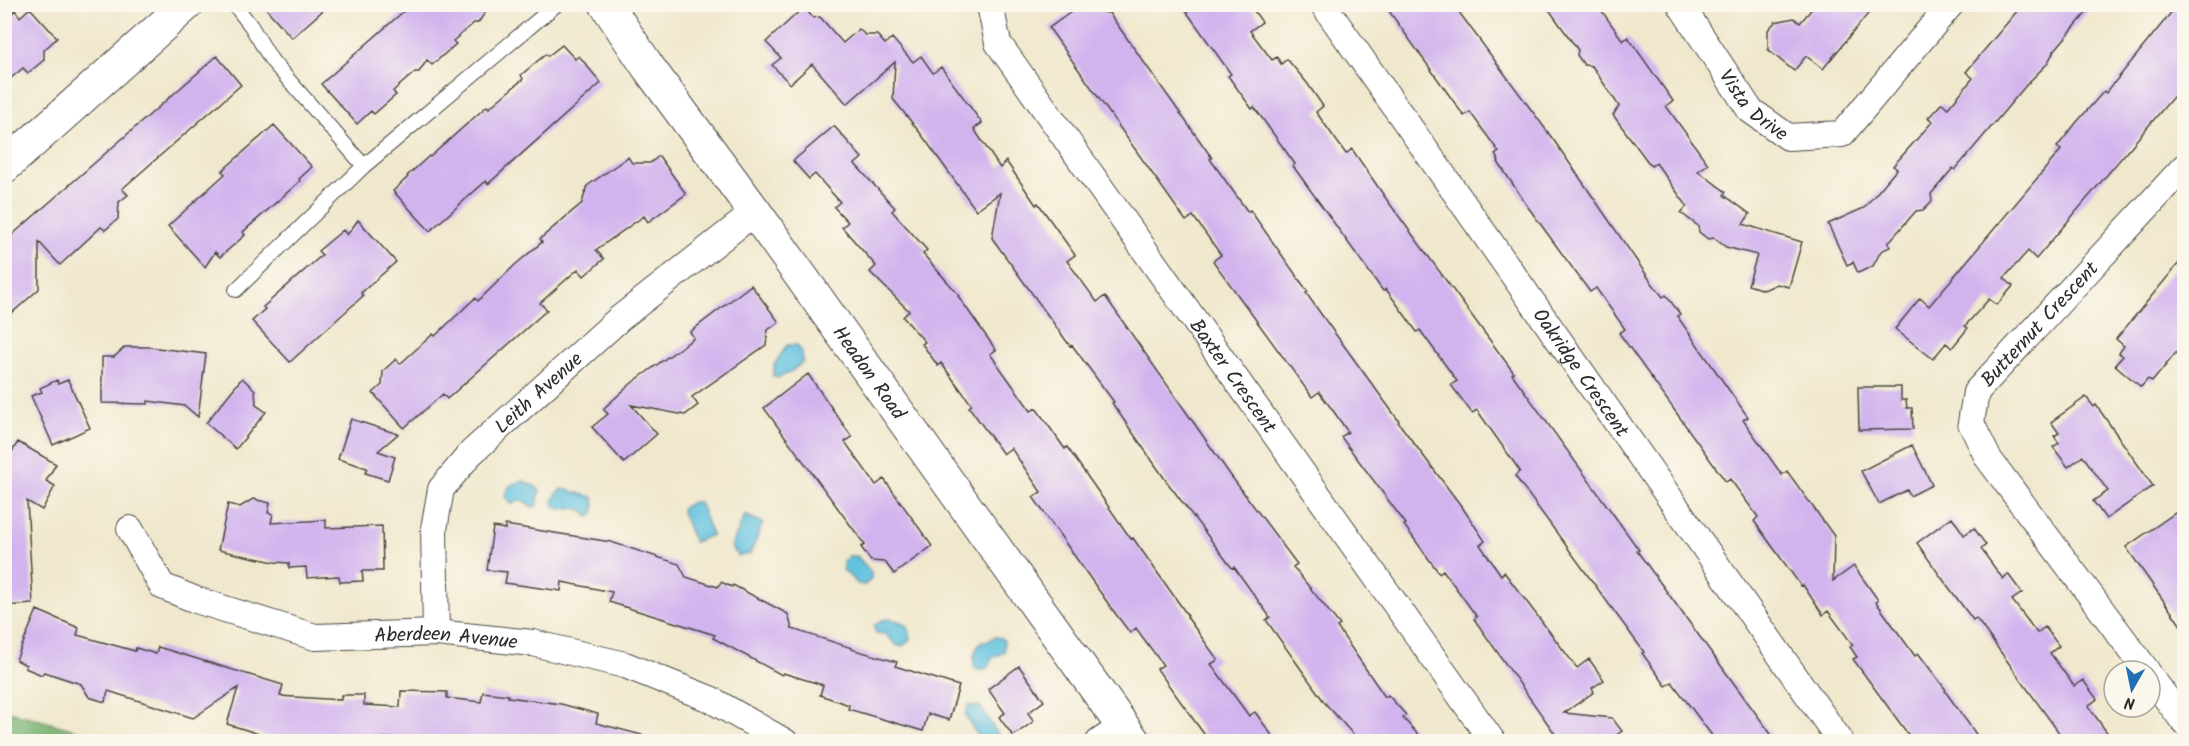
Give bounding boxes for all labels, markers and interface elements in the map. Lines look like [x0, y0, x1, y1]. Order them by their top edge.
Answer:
street label: Vista Drive [1709, 64, 1794, 150]
street label: Butternut Crescent [1974, 255, 2107, 396]
street label: Oakridge Crescent [1523, 302, 1637, 445]
street label: Baxter Crescent [1180, 313, 1284, 441]
street label: Headon Road [823, 320, 914, 428]
street label: Leith Avenue [488, 345, 591, 443]
street label: Aberdeen Avenue [374, 619, 519, 659]
north arrow [2102, 659, 2162, 719]
text: N [2123, 689, 2137, 715]

